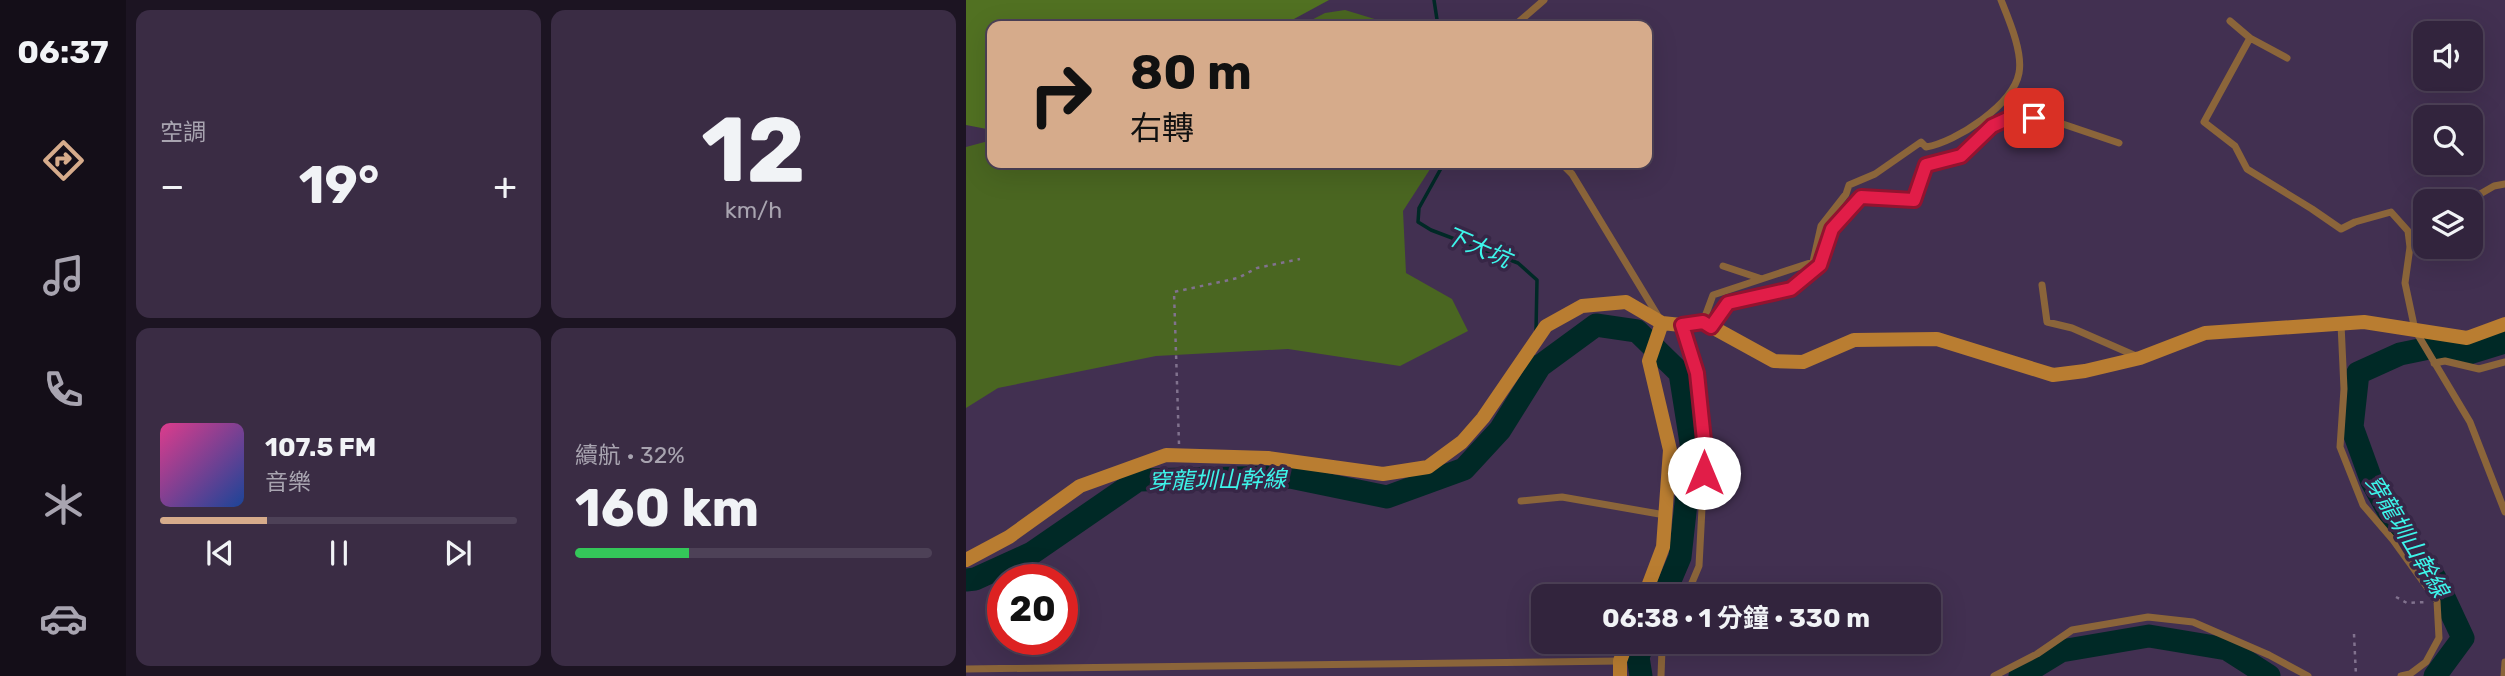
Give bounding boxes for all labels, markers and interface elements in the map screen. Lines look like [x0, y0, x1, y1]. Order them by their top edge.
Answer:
map controls [2413, 21, 2483, 259]
button: sound [2413, 21, 2483, 91]
text: 06:37 [17, 33, 109, 71]
text: 80 m [1130, 43, 1252, 101]
icon: right [1015, 49, 1106, 140]
pin [2004, 88, 2064, 148]
text: 12 [701, 96, 806, 204]
icon: arrive [2015, 99, 2053, 137]
button: search [2413, 105, 2483, 175]
text: 右轉 [1130, 109, 1194, 147]
text: 空調 [160, 118, 206, 146]
icon: directions [39, 136, 88, 185]
text: 19° [299, 154, 379, 216]
text: − [160, 163, 185, 209]
text: + [493, 163, 517, 209]
button: layers [2413, 189, 2483, 259]
text: km/h [725, 196, 782, 224]
water label: 下大坑 [1441, 221, 1518, 275]
icon: music [39, 251, 88, 300]
icon: phone [39, 365, 88, 414]
text: 107.5 FM [265, 432, 376, 463]
position arrow [1667, 436, 1741, 510]
text: 續航 · 32% [575, 441, 685, 469]
water label: 穿龍圳山幹線 [1148, 465, 1289, 495]
text: 音樂 [265, 468, 311, 496]
water label: 穿龍圳山幹線 [2359, 470, 2456, 605]
text: 160 km [575, 477, 759, 539]
icon: climate [39, 480, 88, 529]
icon: previous [201, 534, 239, 572]
icon: pause [320, 534, 358, 572]
icon: next [439, 534, 477, 572]
speed limit sign: 20 [987, 564, 1078, 655]
icon: car [39, 594, 88, 643]
text: 06:38 · 1 分鐘 · 330 m [1602, 603, 1870, 634]

